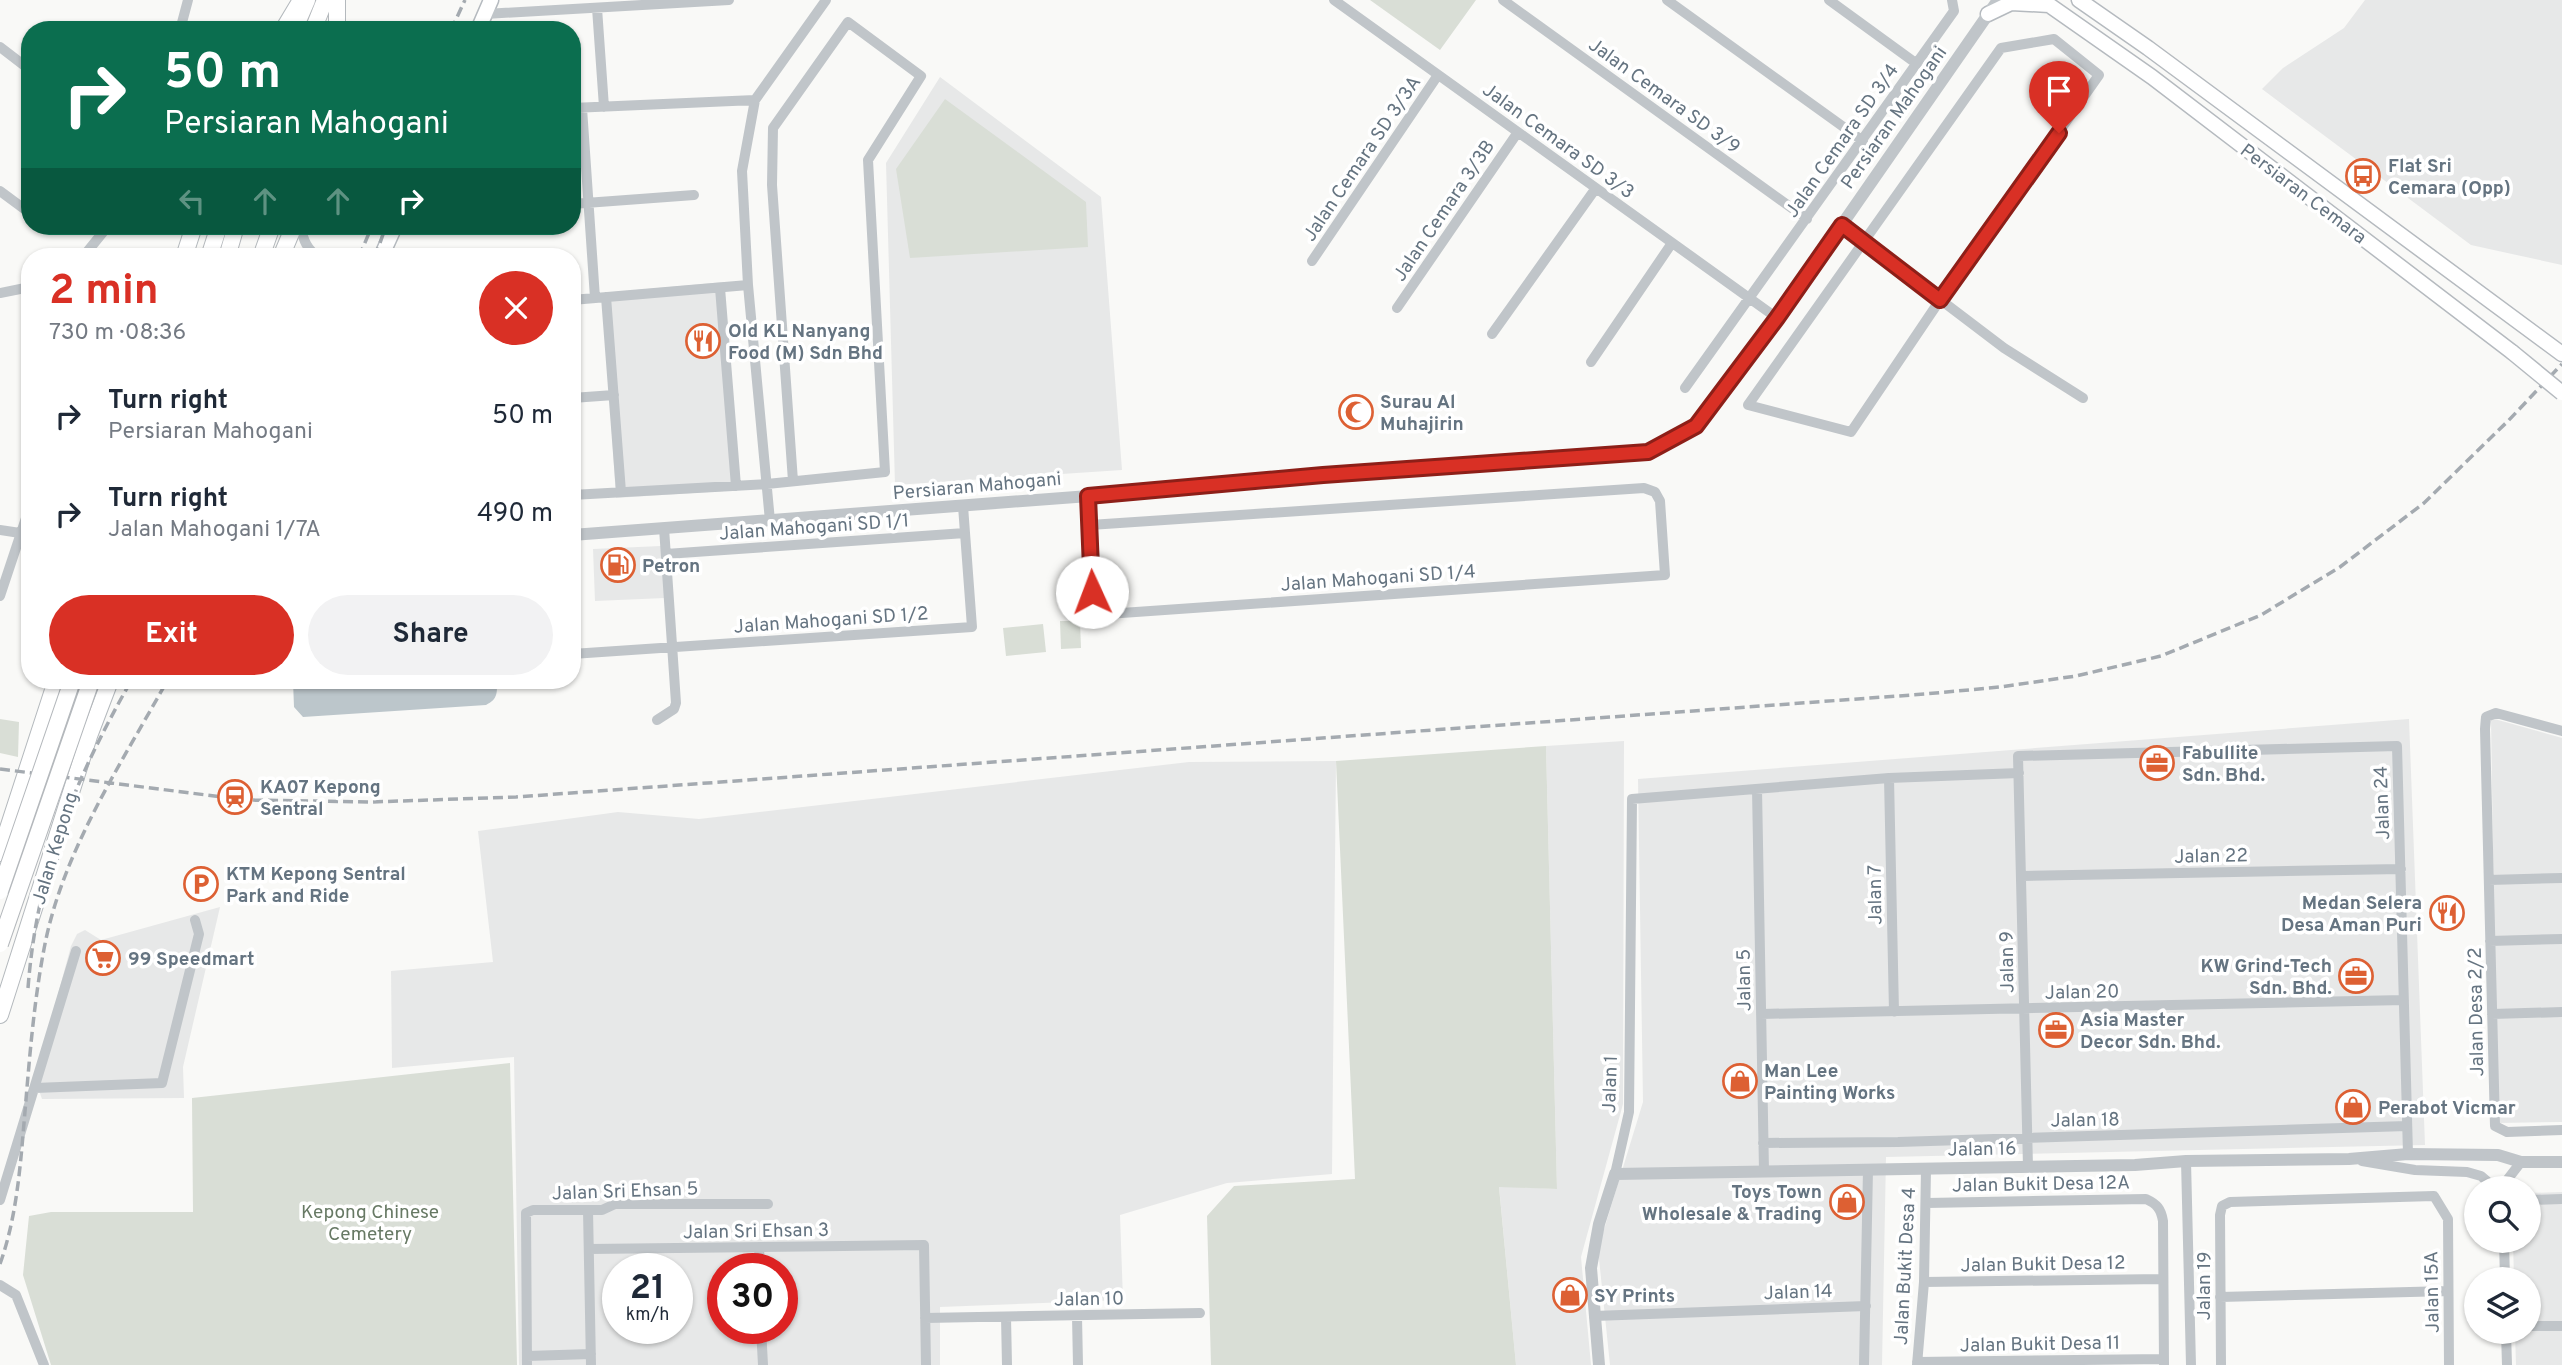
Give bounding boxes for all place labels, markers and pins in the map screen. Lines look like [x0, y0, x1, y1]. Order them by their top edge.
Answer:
pin [2029, 61, 2089, 133]
place label: Flat Sri Cemara (Opp) [2388, 155, 2511, 201]
bus stop icon: Flat Sri Cemara (Opp) [2344, 157, 2382, 195]
place label: Old KL Nanyang Food (M) Sdn Bhd [728, 320, 883, 366]
restaurant icon: Old KL Nanyang Food (M) Sdn Bhd [684, 322, 722, 360]
place label: Surau Al Muhajirin [1380, 391, 1464, 437]
mosque icon: Surau Al Muhajirin [1337, 393, 1375, 431]
fuel station icon: Petron [599, 546, 637, 584]
place label: Petron [642, 555, 700, 579]
place label: Fabullite Sdn. Bhd. [2182, 742, 2265, 788]
office icon: Fabullite Sdn. Bhd. [2138, 744, 2176, 782]
place label: KA07 Kepong Sentral [260, 776, 381, 822]
station icon: KA07 Kepong Sentral [216, 778, 254, 816]
place label: KTM Kepong Sentral Park and Ride [226, 863, 406, 909]
parking icon: KTM Kepong Sentral Park and Ride [182, 865, 220, 903]
place label: Medan Selera Desa Aman Puri [2281, 892, 2422, 938]
restaurant icon: Medan Selera Desa Aman Puri [2428, 894, 2466, 932]
supermarket icon: 99 Speedmart [84, 939, 122, 977]
place label: 99 Speedmart [128, 948, 254, 972]
place label: KW Grind-Tech Sdn. Bhd. [2201, 955, 2332, 1001]
office icon: KW Grind-Tech Sdn. Bhd. [2337, 957, 2375, 995]
place label: Asia Master Decor Sdn. Bhd. [2080, 1009, 2221, 1055]
office icon: Asia Master Decor Sdn. Bhd. [2037, 1011, 2075, 1049]
place label: Man Lee Painting Works [1764, 1060, 1895, 1106]
shop icon: Man Lee Painting Works [1721, 1062, 1759, 1100]
shop icon: Perabot Vicmar [2334, 1088, 2372, 1126]
place label: Perabot Vicmar [2378, 1097, 2516, 1121]
place label: Toys Town Wholesale & Trading [1642, 1181, 1822, 1227]
shop icon: Toys Town Wholesale & Trading [1828, 1183, 1866, 1221]
shop icon: SY Prints [1551, 1276, 1589, 1314]
place label: SY Prints [1594, 1285, 1675, 1309]

